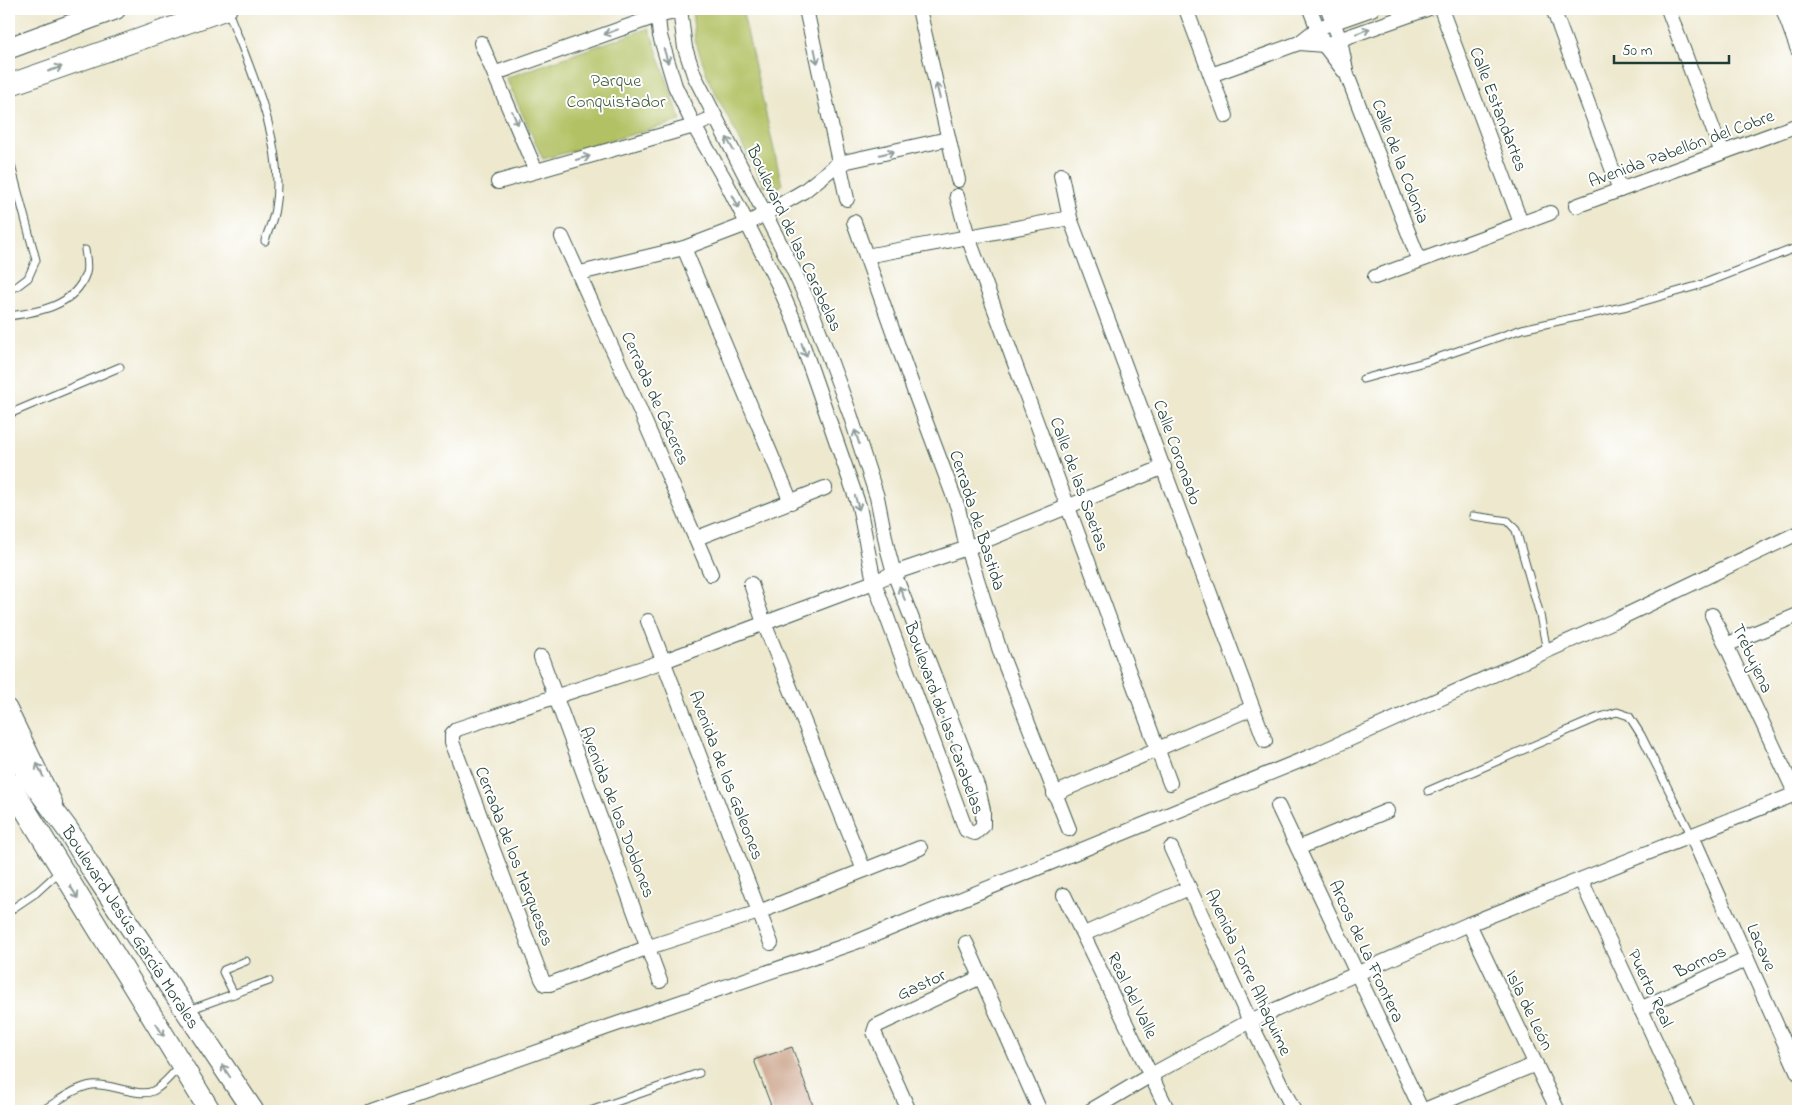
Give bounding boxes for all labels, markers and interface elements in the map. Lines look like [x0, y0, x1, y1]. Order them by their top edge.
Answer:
one-way arrow [1355, 26, 1371, 36]
one-way arrow [604, 28, 619, 37]
scale bar [1614, 32, 1730, 64]
text: 50 m [1622, 40, 1653, 62]
street label: Calle Estandartes [1461, 44, 1533, 176]
one-way arrow [662, 48, 672, 64]
one-way arrow [812, 48, 821, 64]
one-way arrow [46, 64, 62, 73]
park label: Parque Conquistador [566, 69, 666, 116]
one-way arrow [933, 83, 942, 99]
street label: Calle de la Colonia [1364, 96, 1435, 228]
street label: Avenida Pabellón del Cobre [1585, 104, 1779, 196]
one-way arrow [510, 110, 520, 125]
one-way arrow [725, 137, 735, 152]
street label: Boulevard de las Carabelas [738, 140, 848, 336]
one-way arrow [878, 148, 894, 157]
one-way arrow [575, 152, 591, 162]
one-way arrow [732, 194, 742, 209]
street label: Cerrada de Cáceres [613, 328, 695, 470]
one-way arrow [800, 342, 809, 357]
street label: Calle Coronado [1145, 396, 1207, 509]
street label: Calle de las Saetas [1042, 414, 1115, 556]
one-way arrow [852, 430, 862, 446]
street label: Cerrada de Bastida [941, 447, 1011, 594]
one-way arrow [853, 495, 863, 511]
one-way arrow [897, 586, 907, 601]
street label: Boulevard de las Carabelas [896, 618, 990, 819]
street label: Trebujena [1724, 620, 1779, 698]
street label: Avenida de los Galeones [681, 687, 769, 864]
street label: Avenida de los Doblones [572, 723, 661, 902]
one-way arrow [35, 762, 45, 777]
street label: Cerrada de los Marqueses [467, 763, 559, 950]
street label: Boulevard Jesús García Morales [53, 821, 205, 1035]
street label: Arcos de La Frontera [1321, 876, 1410, 1027]
one-way arrow [70, 884, 80, 898]
street label: Avenida Torre Alhaquime [1197, 885, 1298, 1061]
street label: Lacave [1738, 920, 1783, 977]
street label: Bornos [1670, 940, 1731, 987]
street label: Puerto Real [1620, 945, 1679, 1032]
street label: Real del Valle [1099, 948, 1164, 1044]
street label: Gastor [893, 963, 951, 1008]
street label: Isla de León [1498, 966, 1559, 1055]
one-way arrow [155, 1022, 165, 1036]
one-way arrow [221, 1064, 231, 1078]

